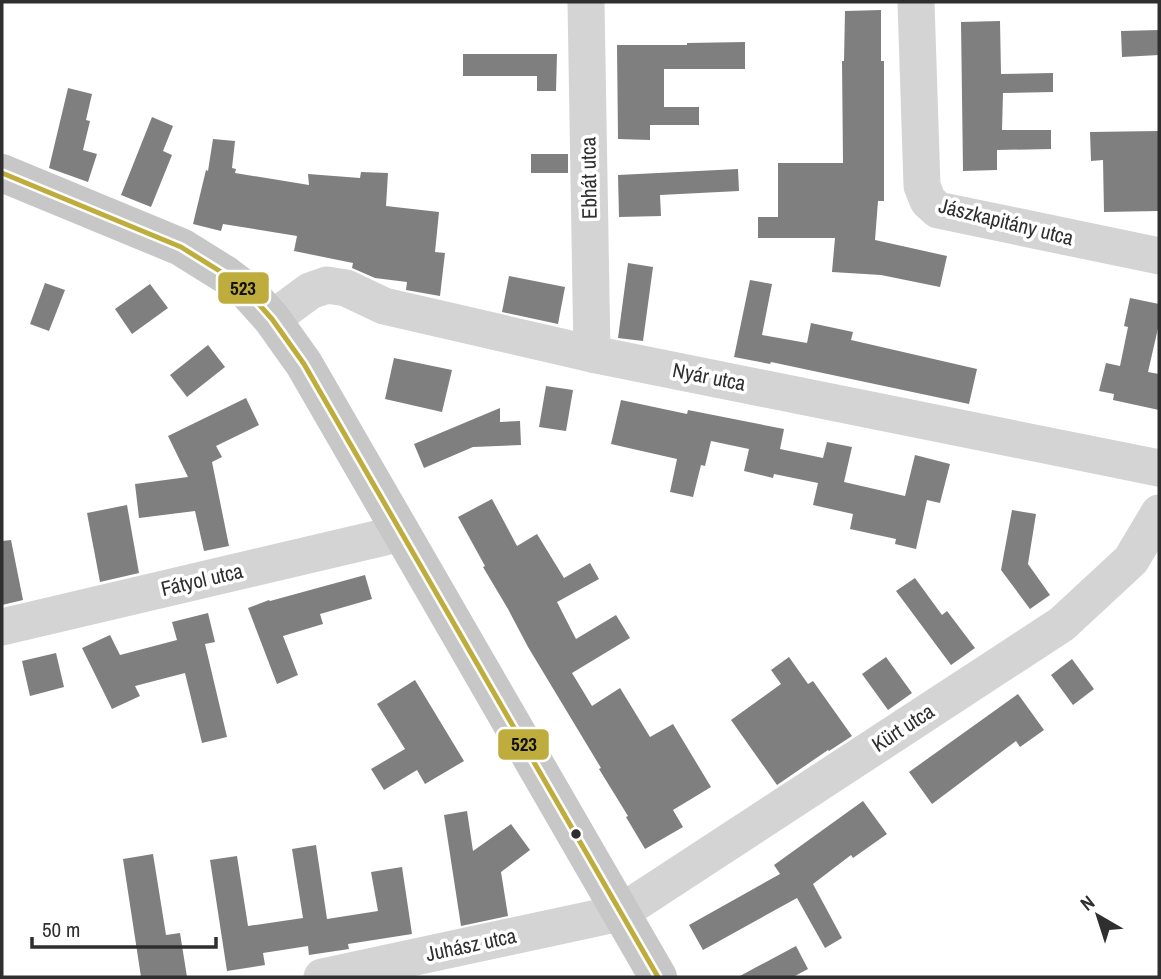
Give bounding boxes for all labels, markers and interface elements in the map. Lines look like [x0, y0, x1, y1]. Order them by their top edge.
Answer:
street label: Ebhát utca [573, 136, 604, 219]
street label: Jászkapitány utca [936, 191, 1077, 252]
line badge: 523 [217, 271, 270, 305]
text: 523 [230, 275, 256, 301]
street label: Nyár utca [670, 355, 748, 398]
street label: Fátyol utca [158, 556, 246, 603]
street label: Kürt utca [866, 696, 940, 759]
line badge: 523 [497, 728, 550, 761]
text: 523 [511, 731, 537, 757]
unlabelled marker [569, 827, 583, 841]
north arrow [1063, 881, 1133, 951]
text: N [1075, 889, 1100, 916]
scale bar [32, 906, 215, 950]
text: 50 m [42, 915, 80, 944]
street label: Juhász utca [423, 921, 519, 968]

